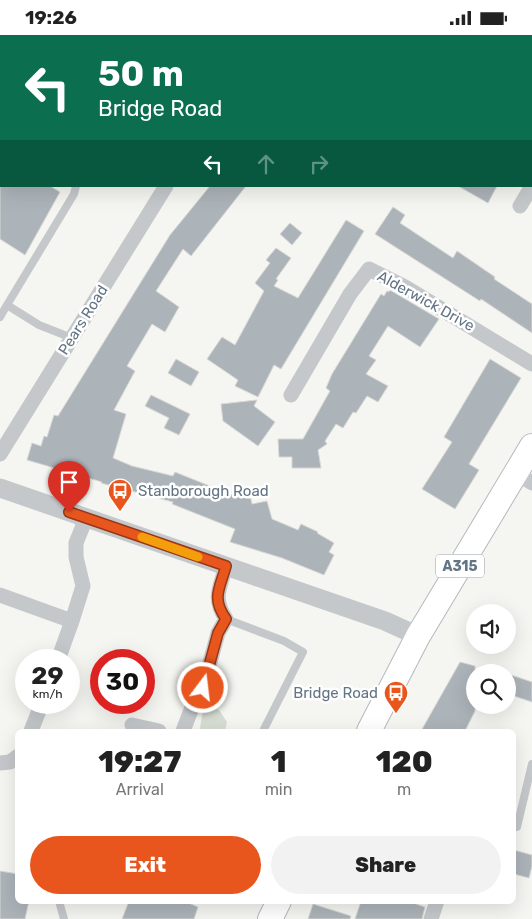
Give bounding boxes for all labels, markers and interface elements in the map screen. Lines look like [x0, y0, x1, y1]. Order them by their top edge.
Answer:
text: 19:26 [25, 6, 77, 29]
text: 50 m [98, 53, 184, 95]
icon: left [15, 55, 80, 120]
text: Bridge Road [98, 95, 222, 122]
icon: left [199, 150, 227, 178]
icon: ahead [252, 150, 280, 178]
icon: right [305, 150, 333, 178]
street label: Alderwick Drive [374, 267, 478, 335]
street label: Pears Road [54, 282, 112, 358]
pin [48, 461, 90, 512]
icon: arrive [55, 468, 83, 496]
bus stop icon: Stanborough Road [107, 478, 133, 512]
place label: Stanborough Road [138, 482, 269, 500]
road number: A315 [436, 555, 484, 577]
map controls [466, 604, 516, 714]
button: sound [466, 604, 516, 654]
speed limit sign: 30 [90, 649, 155, 714]
text: 29 [31, 661, 64, 690]
position arrow [176, 661, 228, 713]
button: search [466, 664, 516, 714]
bus stop icon: Bridge Road [383, 680, 409, 714]
place label: Bridge Road [293, 684, 378, 702]
text: km/h [33, 687, 62, 701]
text: 19:27 [98, 744, 181, 780]
text: 1 [271, 744, 286, 780]
text: 120 [376, 744, 433, 780]
text: Arrival [116, 780, 164, 799]
text: min [265, 780, 292, 799]
text: m [397, 780, 411, 799]
button: Exit [30, 836, 261, 894]
button: Share [271, 836, 501, 894]

